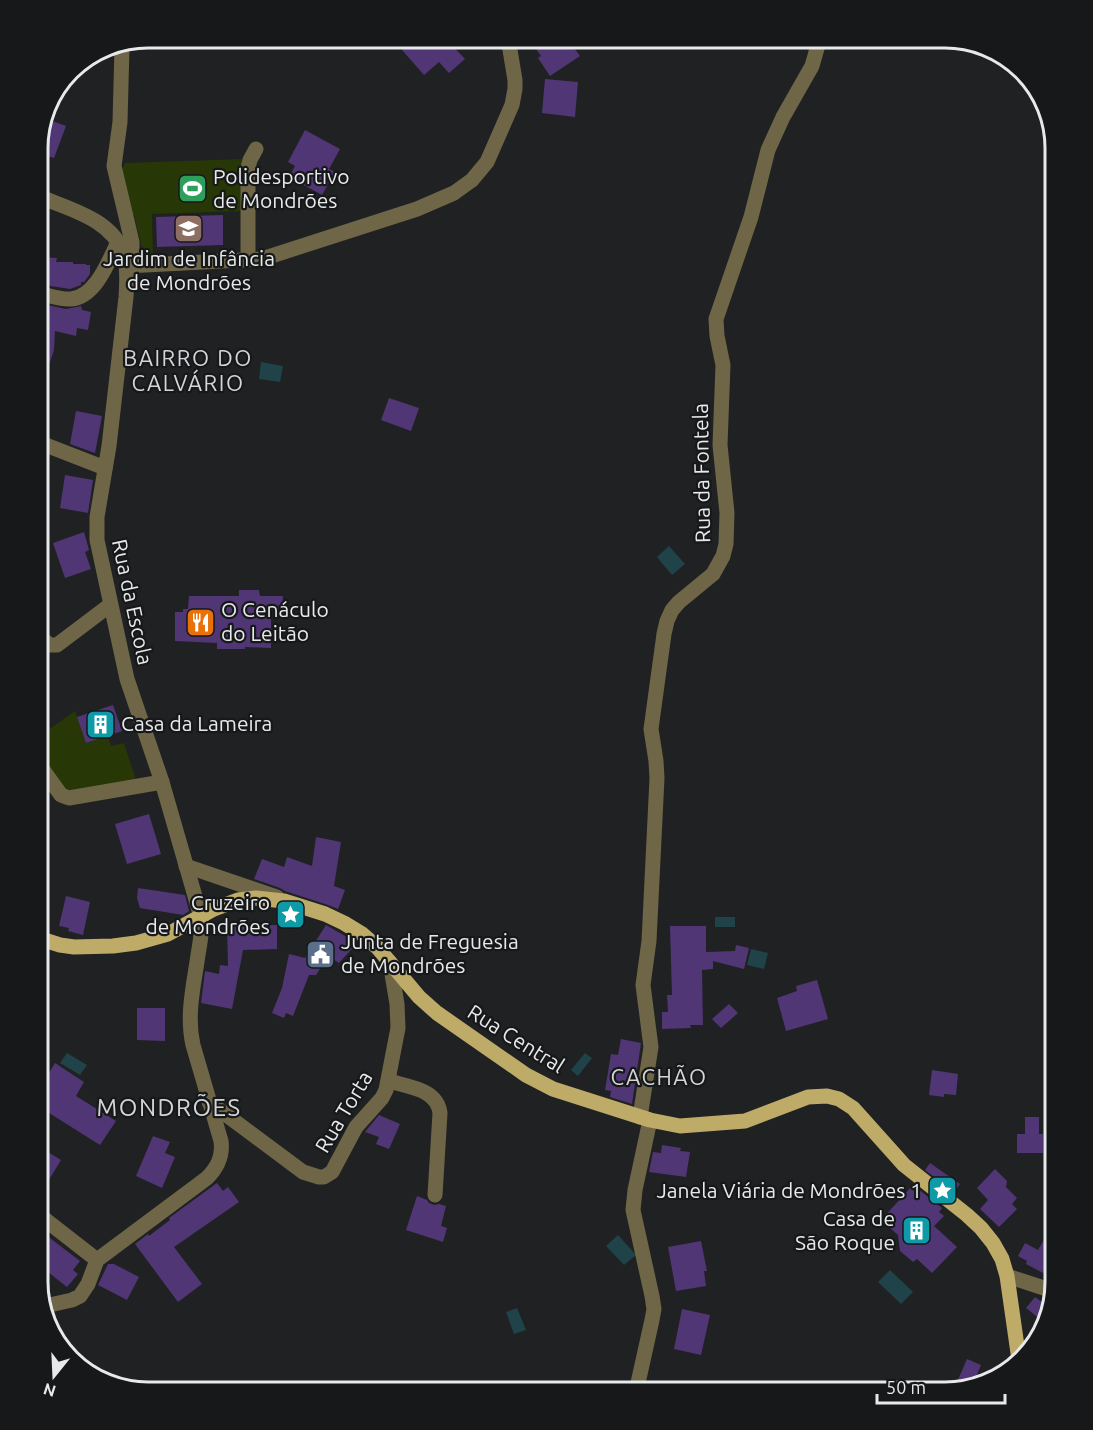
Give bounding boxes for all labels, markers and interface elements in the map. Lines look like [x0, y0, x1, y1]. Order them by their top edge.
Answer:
place label: Polidesportivo de Mondrões [213, 164, 350, 212]
sports icon: Polidesportivo de Mondrões [176, 173, 208, 205]
school or university icon: Jardim de Infância de Mondrões [173, 212, 205, 244]
place label: Jardim de Infância de Mondrões [103, 246, 275, 294]
district label: BAIRRO DO CALVÁRIO [123, 345, 253, 395]
street label: Rua da Fontela [688, 403, 714, 543]
street label: Rua da Escola [108, 537, 158, 667]
place label: O Cenáculo do Leitão [221, 597, 329, 645]
restaurant icon: O Cenáculo do Leitão [184, 606, 216, 638]
building icon: Casa da Lameira [84, 708, 116, 740]
place label: Casa da Lameira [121, 711, 272, 735]
place label: Cruzeiro de Mondrões [146, 890, 270, 938]
place icon: Cruzeiro de Mondrões [275, 899, 307, 931]
place label: Junta de Freguesia de Mondrões [341, 929, 519, 977]
public building icon: Junta de Freguesia de Mondrões [304, 938, 336, 970]
street label: Rua Central [464, 999, 569, 1077]
district label: CACHÃO [610, 1064, 708, 1089]
street label: Rua Torta [310, 1066, 377, 1156]
district label: MONDRÕES [96, 1093, 242, 1121]
place icon: Janela Viária de Mondrões 1 [927, 1175, 959, 1207]
place label: Janela Viária de Mondrões 1 [656, 1178, 922, 1202]
place label: Casa de São Roque [795, 1206, 895, 1254]
building icon: Casa de São Roque [900, 1215, 932, 1247]
north arrow [24, 1346, 84, 1406]
scale bar [877, 1367, 1004, 1405]
text: 50 m [886, 1377, 926, 1397]
text: N [41, 1380, 58, 1401]

